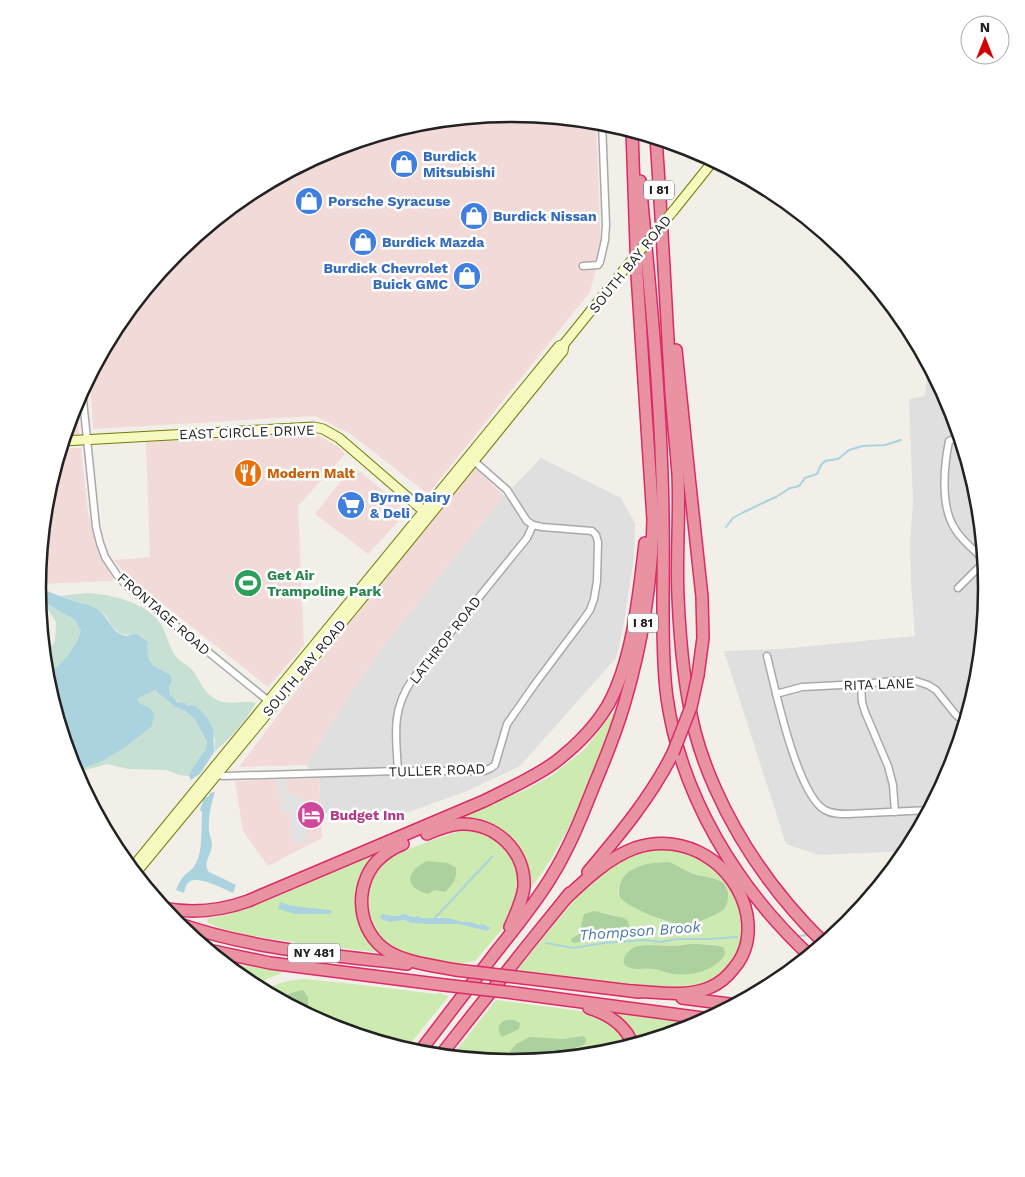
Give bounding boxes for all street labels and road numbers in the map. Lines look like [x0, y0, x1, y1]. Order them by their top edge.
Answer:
road number: I 81 [644, 180, 674, 200]
street label: SOUTH BAY ROAD [586, 212, 674, 316]
street label: EAST CIRCLE DRIVE [179, 422, 315, 442]
street label: FRONTAGE ROAD [115, 570, 213, 658]
street label: LATHROP ROAD [406, 593, 484, 687]
road number: I 81 [628, 614, 658, 632]
street label: SOUTH BAY ROAD [259, 616, 349, 720]
street label: RITA LANE [843, 675, 915, 693]
street label: TULLER ROAD [388, 760, 486, 780]
road number: NY 481 [288, 944, 340, 962]

